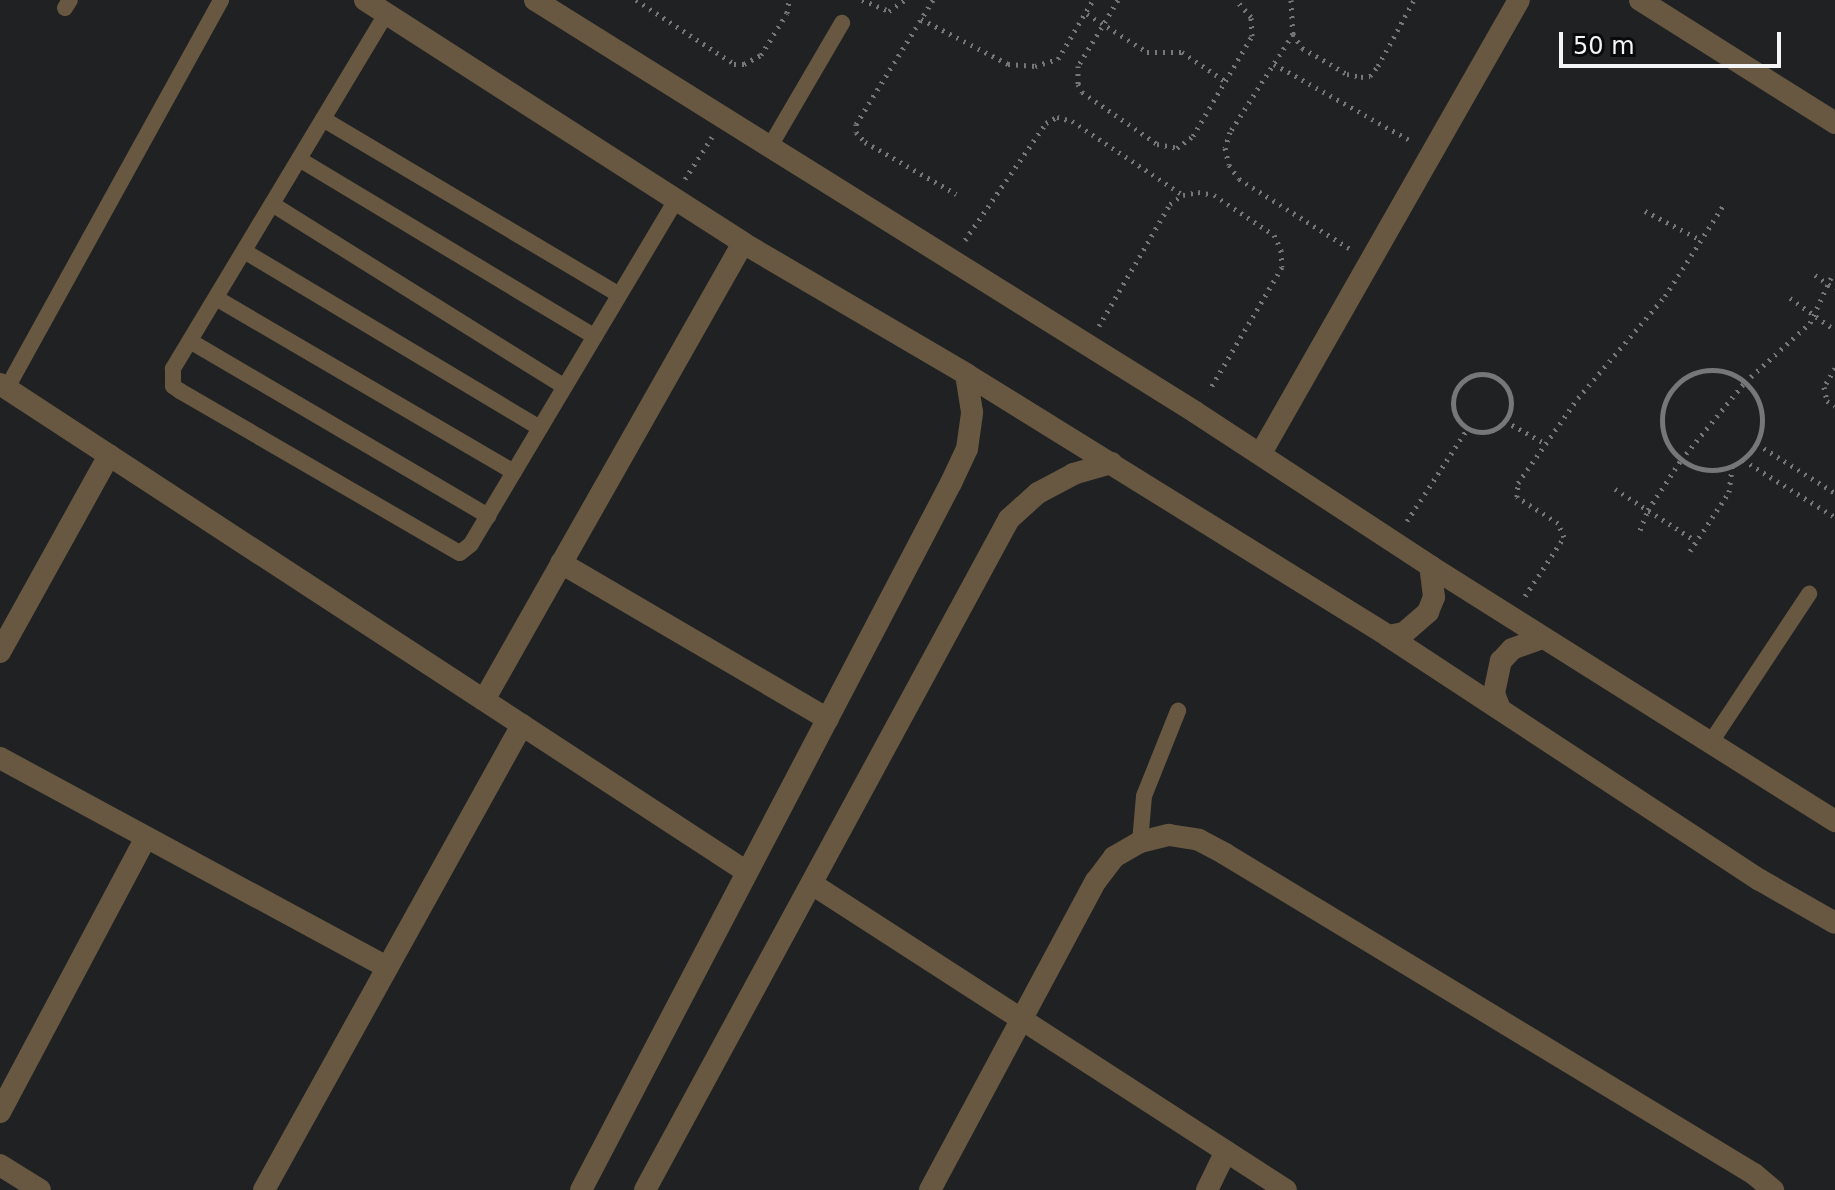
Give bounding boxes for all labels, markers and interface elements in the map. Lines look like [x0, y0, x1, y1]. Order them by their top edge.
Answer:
scale bar [1563, 16, 1785, 66]
text: 50 m [1573, 32, 1635, 60]

